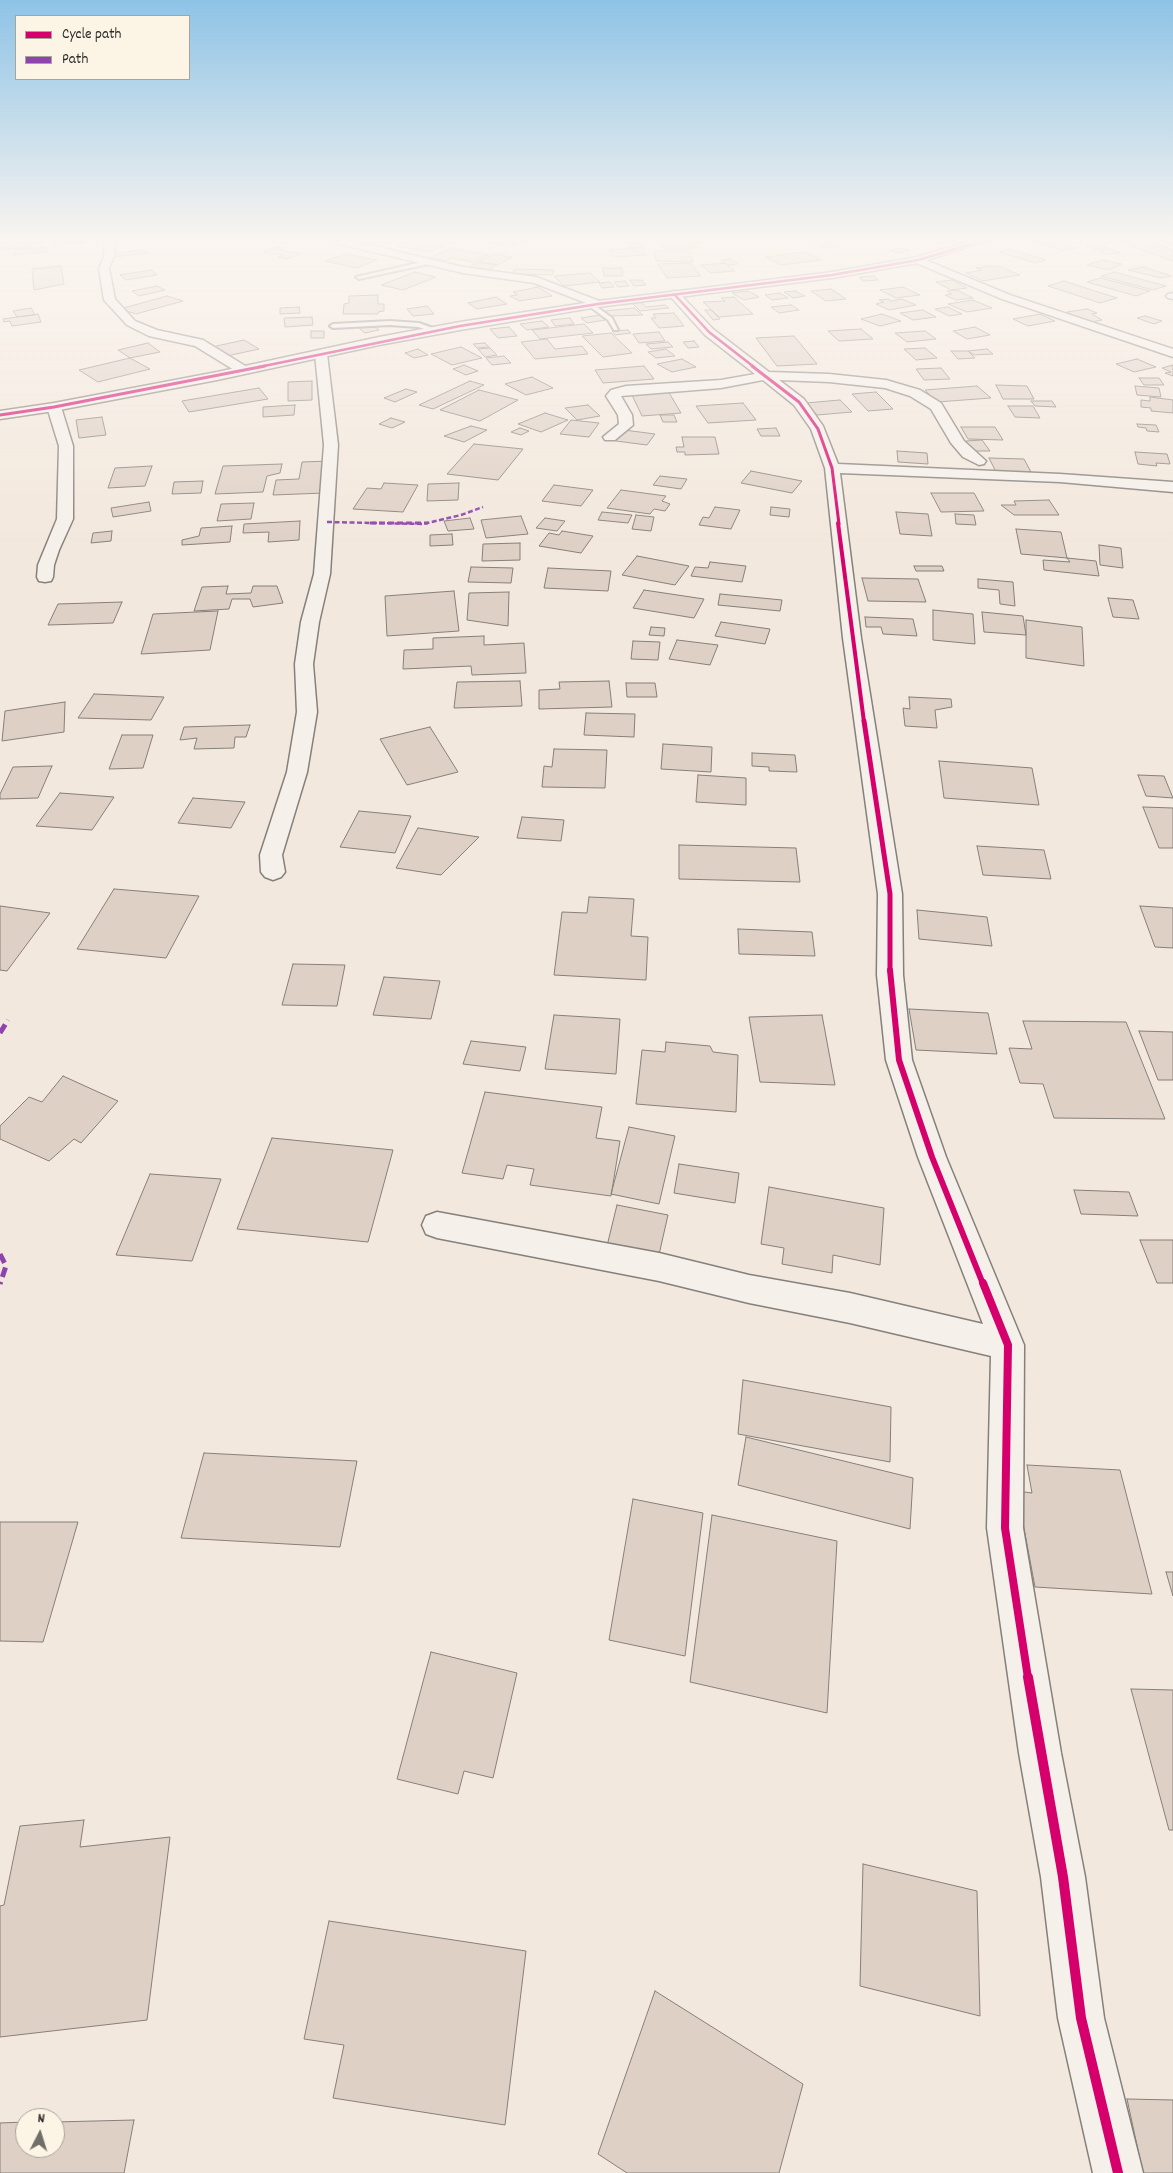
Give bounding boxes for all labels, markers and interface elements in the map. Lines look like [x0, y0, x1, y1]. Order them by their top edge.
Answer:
legend [15, 15, 190, 80]
text: Cycle path [62, 24, 121, 46]
text: Path [62, 49, 88, 71]
north arrow [15, 2108, 65, 2158]
text: N [37, 2109, 46, 2129]

